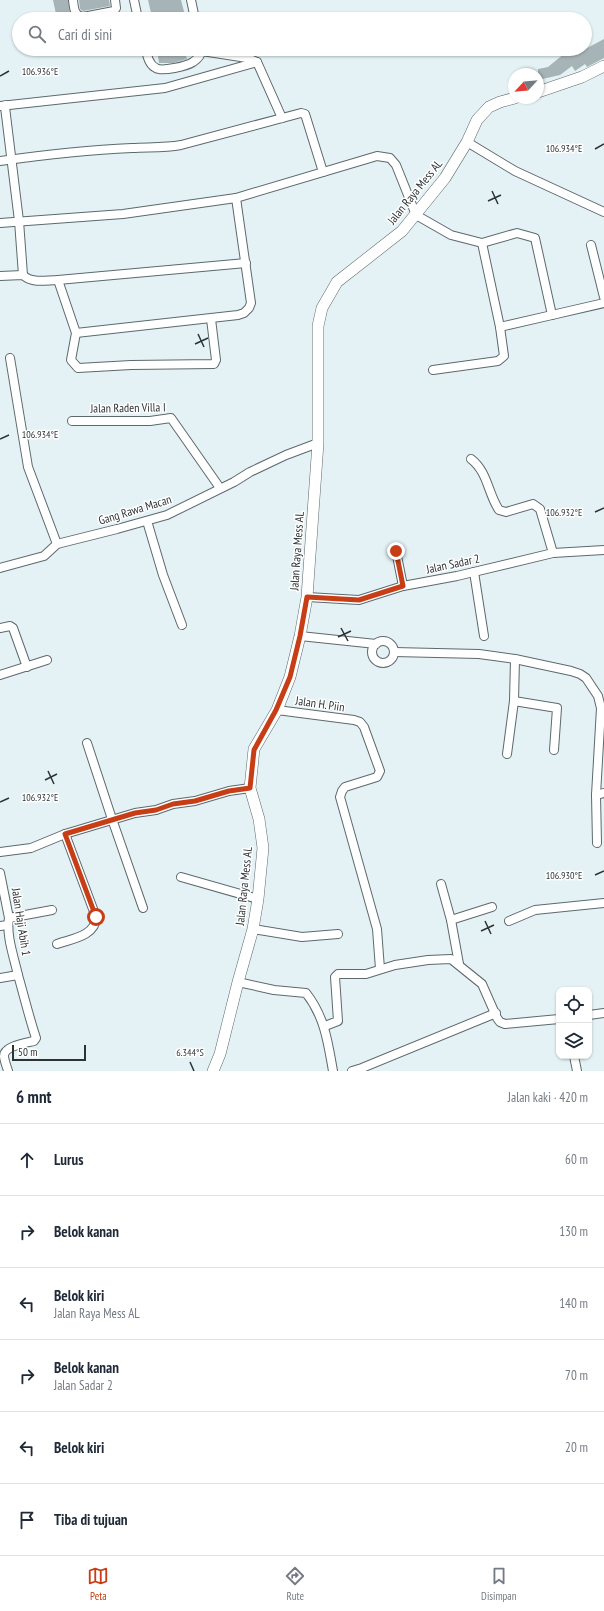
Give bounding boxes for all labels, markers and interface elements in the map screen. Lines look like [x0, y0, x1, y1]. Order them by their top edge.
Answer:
search box [12, 12, 592, 56]
icon: search [26, 23, 48, 45]
text: Cari di sini [58, 25, 112, 44]
text: 106.936°E [22, 65, 58, 78]
north arrow [508, 68, 544, 104]
text: 106.934°E [546, 142, 582, 155]
street label: Jalan Raya Mess AL [383, 156, 445, 228]
street label: Jalan Raden Villa I [89, 399, 166, 416]
text: 106.934°E [22, 428, 58, 441]
street label: Gang Rawa Macan [97, 491, 173, 528]
text: 106.932°E [546, 506, 582, 519]
street label: Jalan Raya Mess AL [286, 511, 307, 592]
route end [387, 542, 405, 560]
street label: Jalan Sadar 2 [424, 551, 481, 577]
street label: Jalan H. Piin [294, 693, 346, 714]
text: 106.932°E [22, 791, 58, 804]
street label: Jalan Raya Mess AL [232, 846, 255, 927]
text: 106.930°E [546, 869, 582, 882]
street label: Jalan Haji Abih 1 [9, 886, 34, 957]
route start [87, 908, 105, 926]
map controls [556, 987, 592, 1059]
button: locate [556, 987, 592, 1023]
button: layers [556, 1023, 592, 1059]
scale bar [12, 1043, 86, 1062]
text: 50 m [18, 1045, 37, 1059]
text: 6.344°S [176, 1046, 204, 1059]
text: 6 mnt [16, 1086, 51, 1108]
text: Jalan kaki · 420 m [508, 1089, 588, 1106]
icon: ahead [16, 1149, 38, 1171]
text: Lurus [54, 1150, 83, 1169]
text: 60 m [565, 1151, 588, 1168]
icon: right [16, 1221, 38, 1243]
text: Belok kanan [54, 1222, 119, 1241]
text: 130 m [559, 1223, 588, 1240]
text: Belok kiri [54, 1286, 104, 1305]
icon: left [16, 1293, 38, 1315]
text: 140 m [559, 1295, 588, 1312]
text: Jalan Raya Mess AL [54, 1305, 140, 1322]
text: Belok kanan [54, 1358, 119, 1377]
icon: right [16, 1365, 38, 1387]
text: 70 m [565, 1367, 588, 1384]
text: Jalan Sadar 2 [54, 1377, 113, 1394]
icon: left [16, 1437, 38, 1459]
text: Belok kiri [54, 1438, 104, 1457]
text: 20 m [565, 1439, 588, 1456]
icon: arrive [16, 1509, 38, 1531]
text: Tiba di tujuan [54, 1510, 128, 1529]
tab: Peta [87, 1565, 109, 1603]
tab: Rute [284, 1565, 306, 1603]
tab: Disimpan [481, 1565, 517, 1603]

